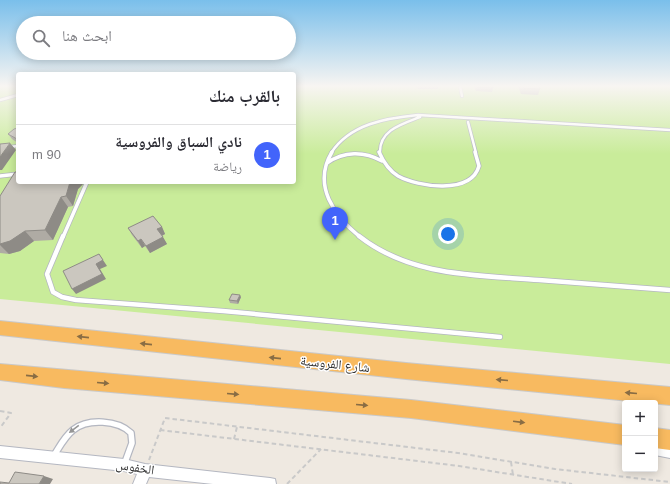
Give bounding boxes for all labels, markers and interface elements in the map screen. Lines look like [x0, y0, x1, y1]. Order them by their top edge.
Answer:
search box [16, 16, 296, 60]
icon: search [30, 27, 52, 49]
text: ابحث هنا [62, 27, 112, 44]
text: بالقرب منك [209, 87, 280, 106]
text: نادي السباق والفروسية [115, 133, 242, 150]
text: 90 m [32, 147, 61, 162]
text: 1 [263, 147, 271, 162]
text: رياضة [213, 159, 242, 174]
pin: 1 [322, 207, 348, 240]
your location [438, 224, 458, 244]
one-way arrow [76, 334, 89, 340]
one-way arrow [140, 341, 152, 347]
street label: شارع الفروسية [299, 353, 370, 377]
one-way arrow [269, 354, 281, 361]
one-way arrow [26, 373, 38, 379]
one-way arrow [496, 377, 508, 384]
one-way arrow [97, 379, 109, 386]
one-way arrow [625, 389, 637, 396]
one-way arrow [227, 390, 239, 397]
map controls [622, 400, 658, 472]
button: + [622, 400, 658, 436]
one-way arrow [356, 401, 368, 408]
one-way arrow [513, 419, 525, 426]
one-way arrow [69, 425, 80, 434]
button: − [622, 436, 658, 472]
street label: الخفوس [115, 457, 155, 478]

